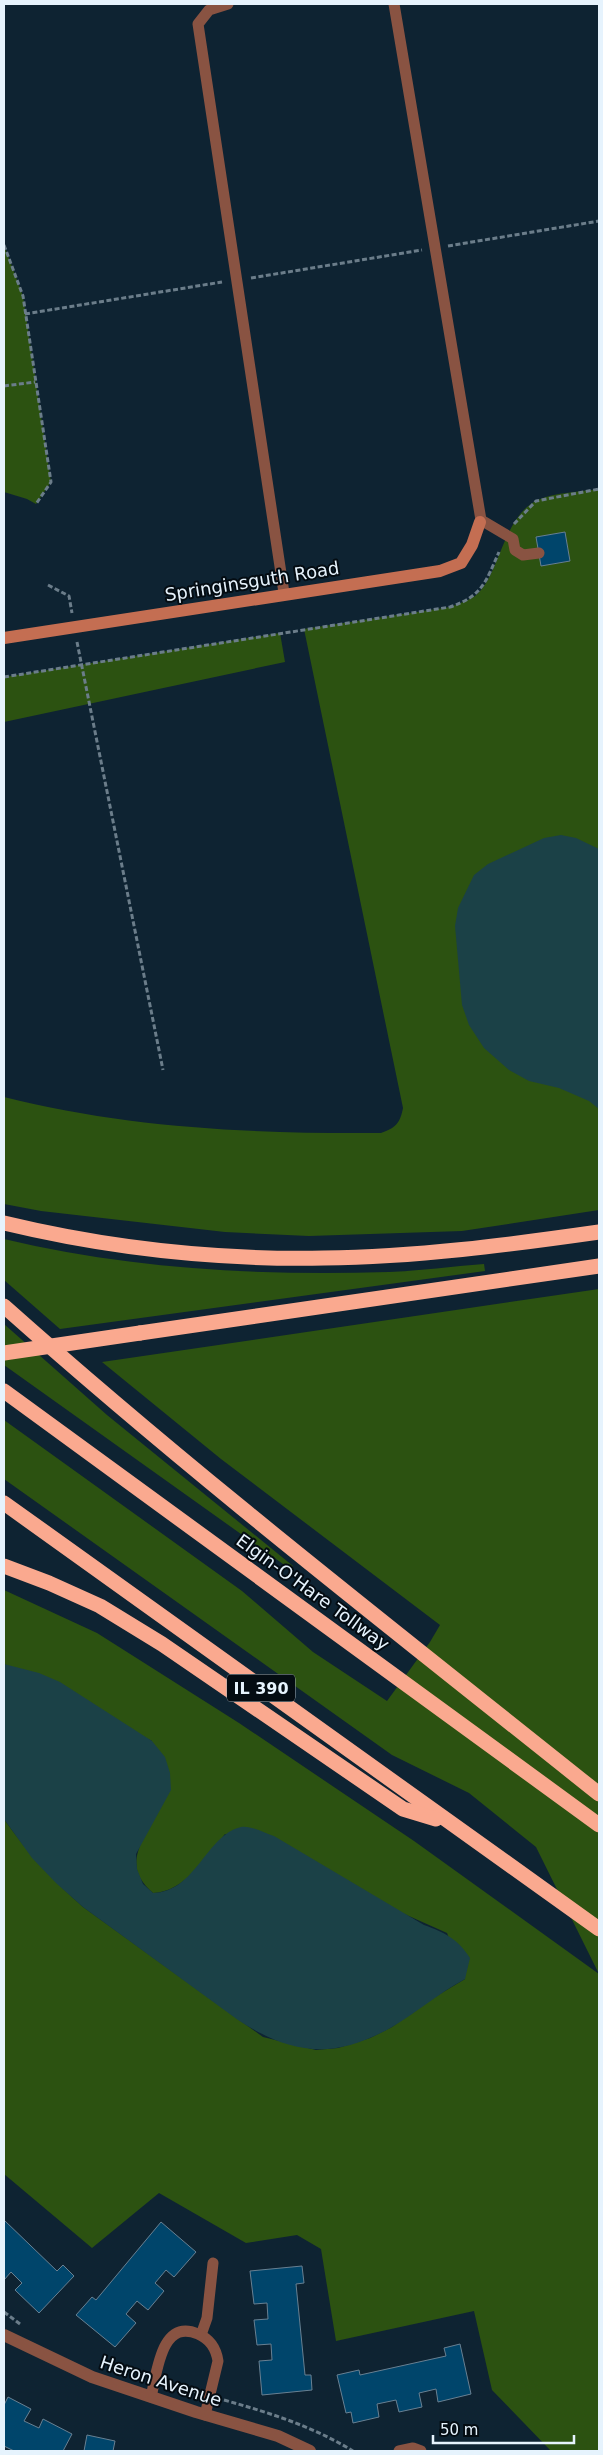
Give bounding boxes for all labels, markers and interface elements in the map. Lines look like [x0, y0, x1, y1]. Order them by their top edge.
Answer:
street label: Springinsguth Road [163, 557, 341, 605]
street label: Elgin-O'Hare Tollway [232, 1529, 394, 1655]
road number: IL 390 [227, 1675, 295, 1702]
street label: Heron Avenue [98, 2351, 224, 2411]
scale bar [433, 2412, 574, 2444]
text: 50 m [440, 2421, 478, 2439]

